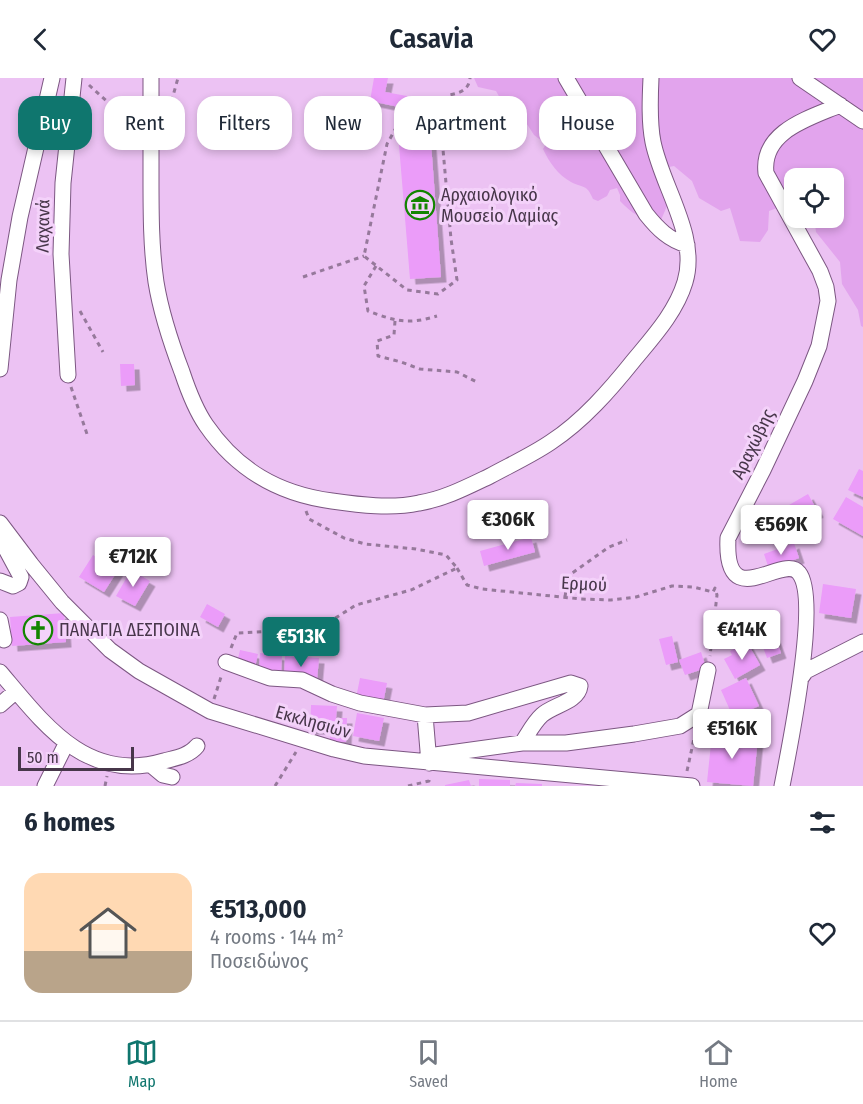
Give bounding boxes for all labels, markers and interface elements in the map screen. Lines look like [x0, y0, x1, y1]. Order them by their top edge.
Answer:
icon: back [24, 23, 57, 56]
text: Casavia [389, 23, 474, 55]
icon: heart [806, 23, 839, 56]
chip: Buy [18, 96, 92, 150]
chip: Rent [104, 96, 185, 150]
chip: Filters [197, 96, 292, 150]
chip: New [304, 96, 382, 150]
chip: Apartment [394, 96, 527, 150]
chip: House [539, 96, 636, 150]
map controls [784, 168, 844, 228]
button: locate [784, 168, 844, 228]
place label: Αρχαιολογικό Μουσείο Λαμίας [441, 184, 559, 227]
museum icon: Αρχαιολογικό Μουσείο Λαμίας [404, 189, 436, 221]
street label: Λαχανά [32, 199, 54, 253]
street label: Αραχώβης [727, 405, 780, 483]
pin: €306K [466, 500, 550, 551]
pin: €569K [739, 505, 823, 556]
text: €306K [481, 507, 535, 531]
text: €569K [755, 512, 807, 536]
pin: €712K [91, 537, 175, 588]
text: €712K [109, 544, 157, 568]
street label: Ερμού [560, 572, 608, 596]
pin: €414K [700, 610, 784, 661]
church icon: ΠΑΝΑΓΙΑ ΔΕΣΠΟΙΝΑ [22, 614, 54, 646]
pin: €513K [259, 617, 343, 668]
text: €414K [717, 617, 767, 641]
place label: ΠΑΝΑΓΙΑ ΔΕΣΠΟΙΝΑ [59, 619, 200, 641]
text: €513K [277, 624, 326, 648]
street label: Εκκλησιών [273, 701, 353, 743]
pin: €516K [690, 709, 774, 760]
text: €516K [707, 716, 757, 740]
scale bar [18, 744, 134, 772]
text: 50 m [27, 748, 59, 767]
icon: filters [806, 806, 839, 839]
text: 6 homes [24, 807, 115, 838]
text: €513,000 [210, 894, 307, 925]
icon: home [72, 897, 144, 969]
icon: heart [806, 917, 839, 950]
text: 4 rooms · 144 m² [210, 925, 344, 949]
text: Ποσειδώνος [210, 949, 309, 973]
tab: Map [125, 1036, 158, 1091]
tab: Saved [409, 1036, 448, 1091]
tab: Home [699, 1036, 738, 1091]

